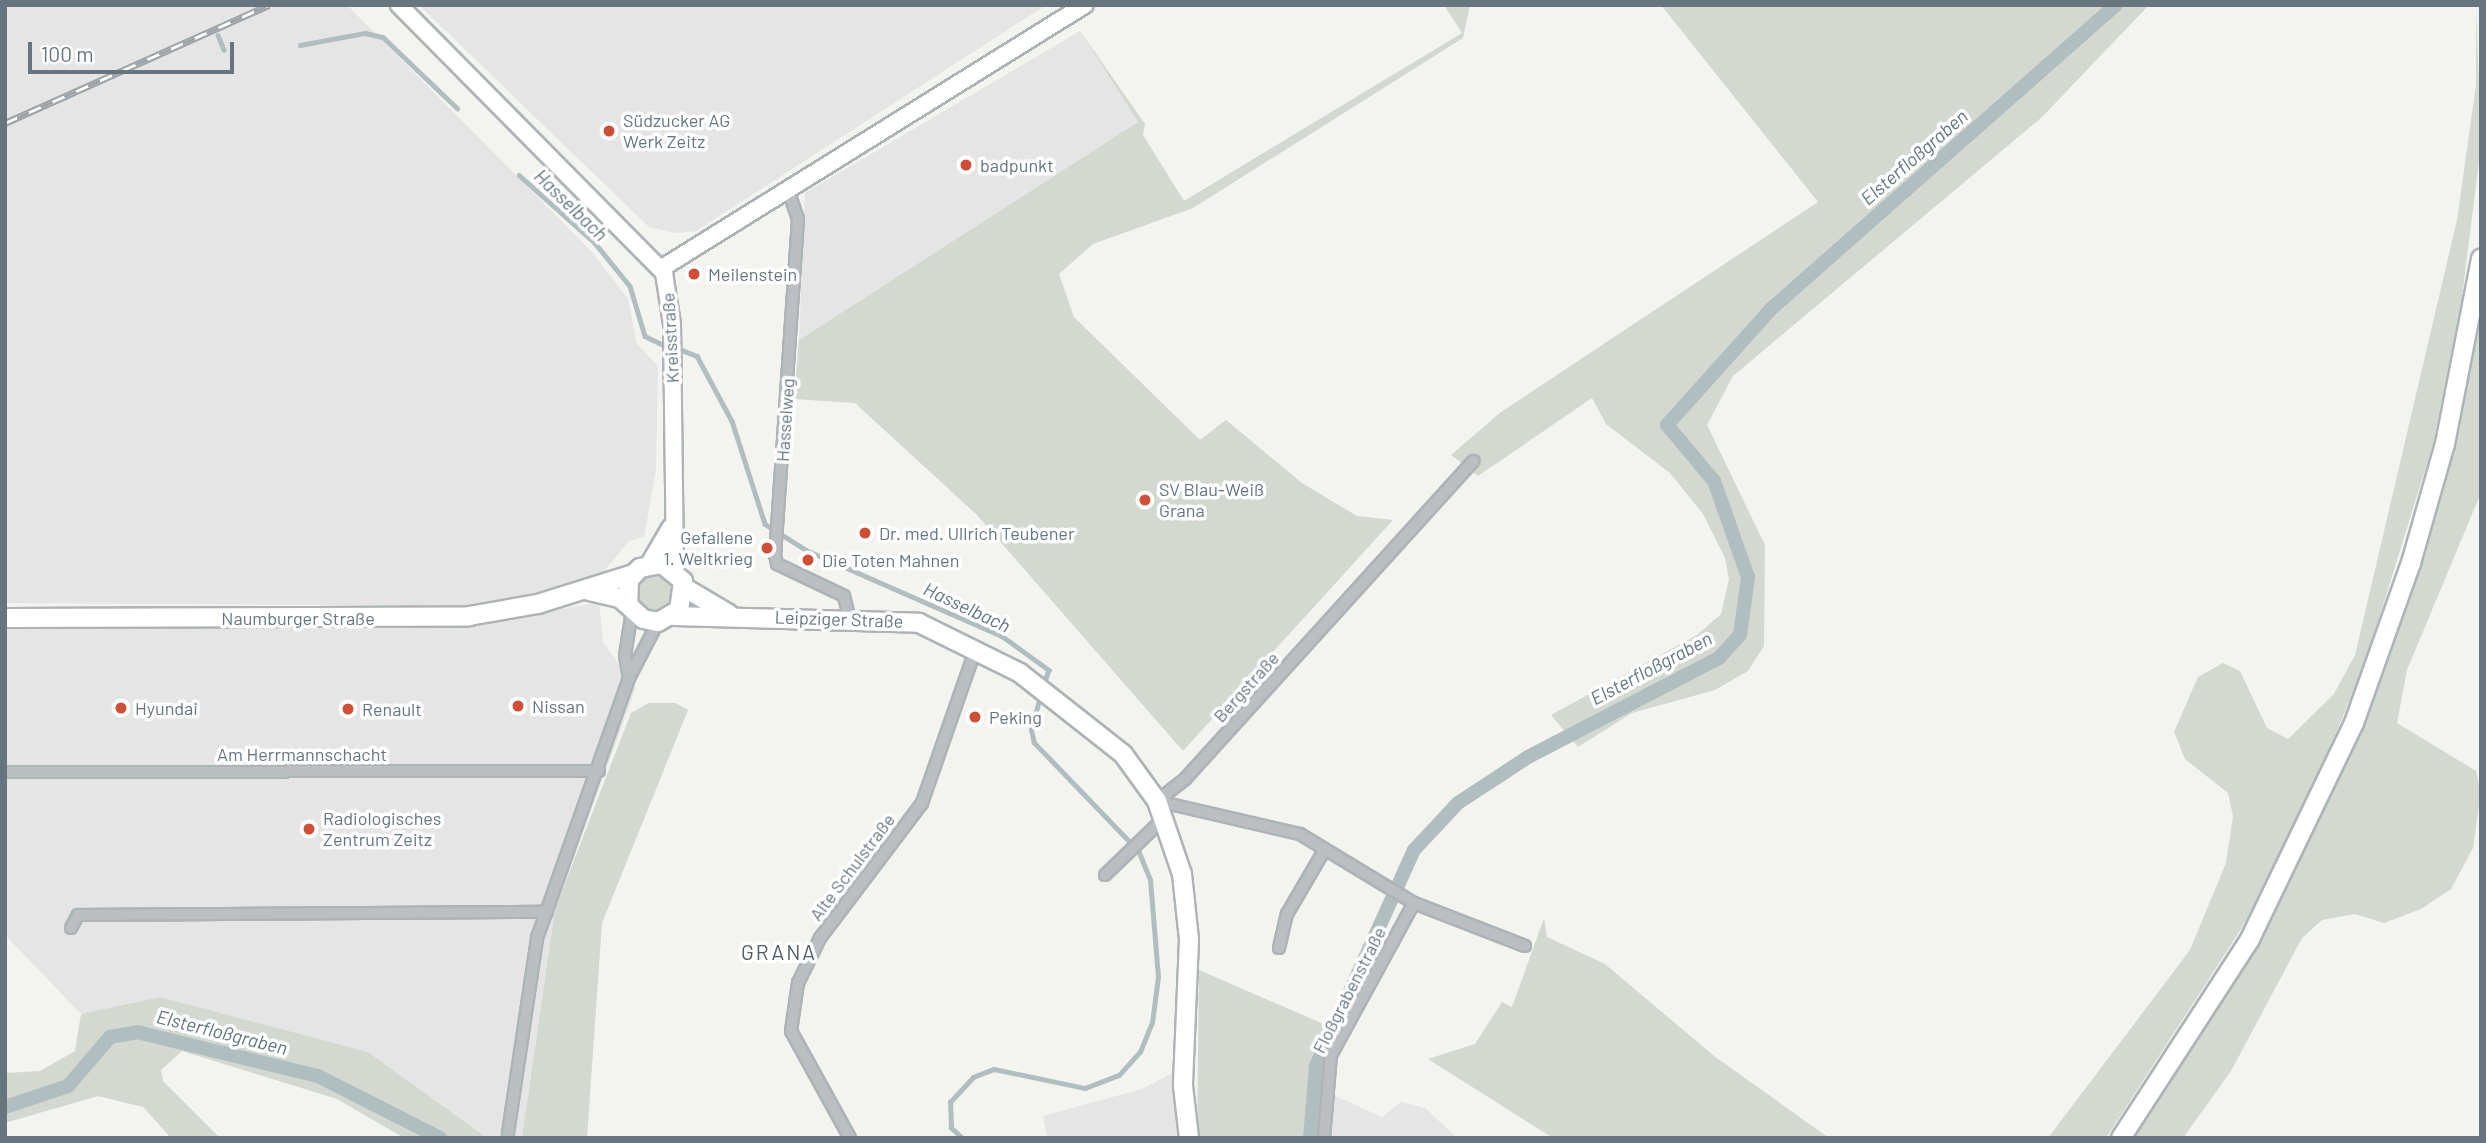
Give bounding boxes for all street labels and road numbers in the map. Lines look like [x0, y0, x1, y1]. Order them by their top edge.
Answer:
street label: Kreisstraße [657, 292, 683, 384]
street label: Hasselweg [771, 378, 799, 462]
street label: Leipziger Straße [774, 606, 904, 632]
street label: Naumburger Straße [221, 607, 375, 629]
street label: Bergstraße [1209, 647, 1283, 727]
street label: Am Herrmannschacht [217, 743, 387, 765]
street label: Alte Schulstraße [805, 809, 899, 925]
street label: Floßgrabenstraße [1308, 923, 1390, 1057]

